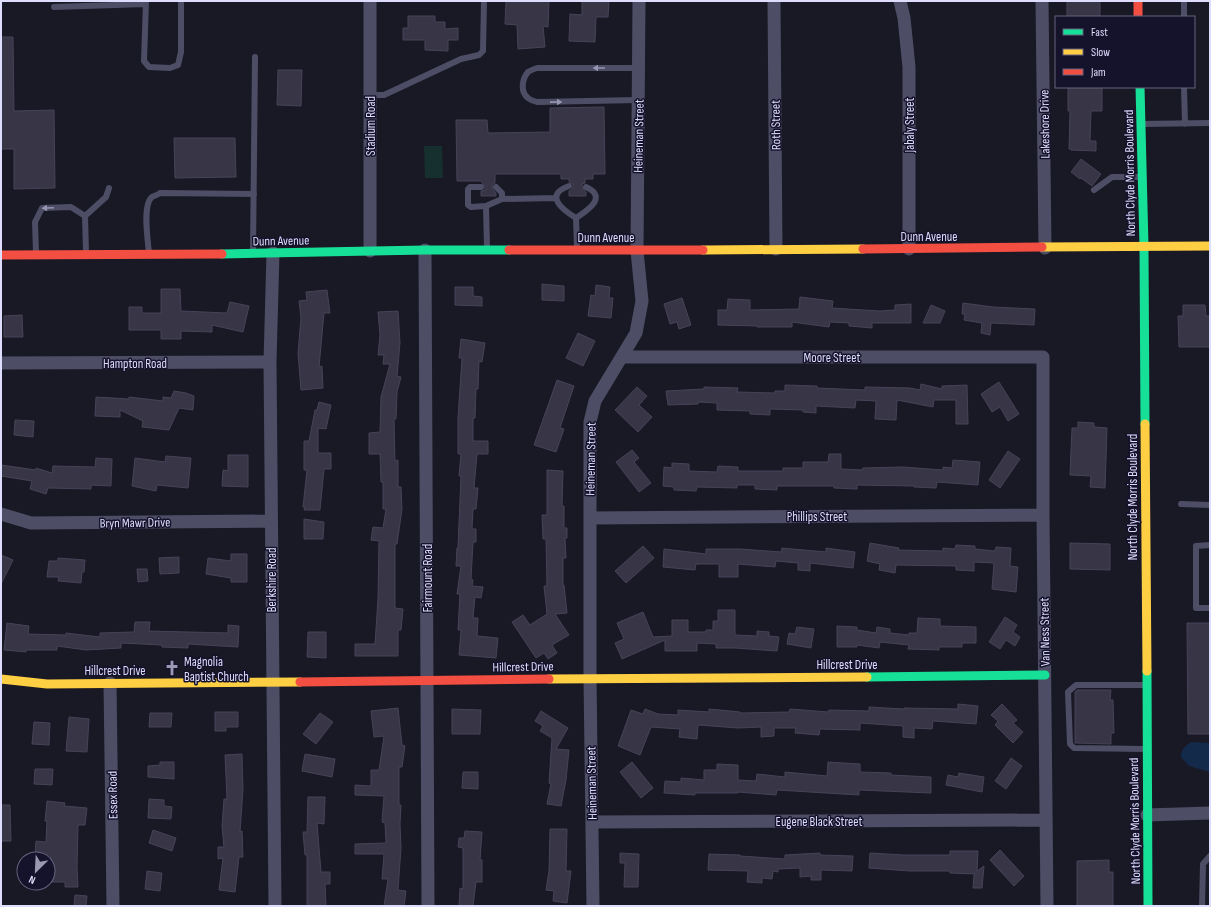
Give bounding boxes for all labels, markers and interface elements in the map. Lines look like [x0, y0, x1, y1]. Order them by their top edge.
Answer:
legend [1055, 16, 1195, 88]
text: Fast [1091, 25, 1108, 40]
text: Slow [1091, 45, 1110, 60]
one-way arrow [592, 65, 605, 71]
text: Jam [1090, 65, 1106, 80]
street label: Lakeshore Drive [1036, 89, 1054, 159]
street label: Stadium Road [363, 96, 379, 156]
street label: Jabaly Street [902, 97, 918, 154]
one-way arrow [550, 98, 562, 105]
street label: Heineman Street [630, 99, 648, 173]
street label: Roth Street [768, 100, 784, 150]
street label: North Clyde Morris Boulevard [1121, 110, 1139, 236]
one-way arrow [41, 205, 54, 211]
street label: Dunn Avenue [901, 229, 957, 245]
street label: Dunn Avenue [578, 230, 634, 246]
street label: Dunn Avenue [252, 233, 310, 249]
street label: Moore Street [804, 350, 860, 366]
street label: Hampton Road [103, 356, 167, 372]
street label: Heineman Street [582, 422, 600, 496]
street label: North Clyde Morris Boulevard [1125, 434, 1141, 560]
street label: Phillips Street [787, 509, 847, 525]
street label: Bryn Mawr Drive [100, 514, 171, 532]
street label: Fairmount Road [420, 544, 436, 612]
street label: Berkshire Road [264, 548, 280, 612]
street label: Van Ness Street [1036, 598, 1054, 666]
place label: Magnolia Baptist Church [184, 654, 249, 685]
street label: Hillcrest Drive [816, 657, 878, 673]
street label: Hillcrest Drive [492, 658, 554, 676]
church icon: Magnolia Baptist Church [163, 659, 181, 677]
street label: Hillcrest Drive [84, 663, 146, 679]
street label: Heineman Street [583, 746, 601, 820]
street label: North Clyde Morris Boulevard [1126, 758, 1144, 884]
street label: Essex Road [105, 771, 121, 819]
street label: Eugene Black Street [776, 814, 862, 830]
north arrow [16, 851, 56, 891]
text: N [27, 872, 37, 887]

